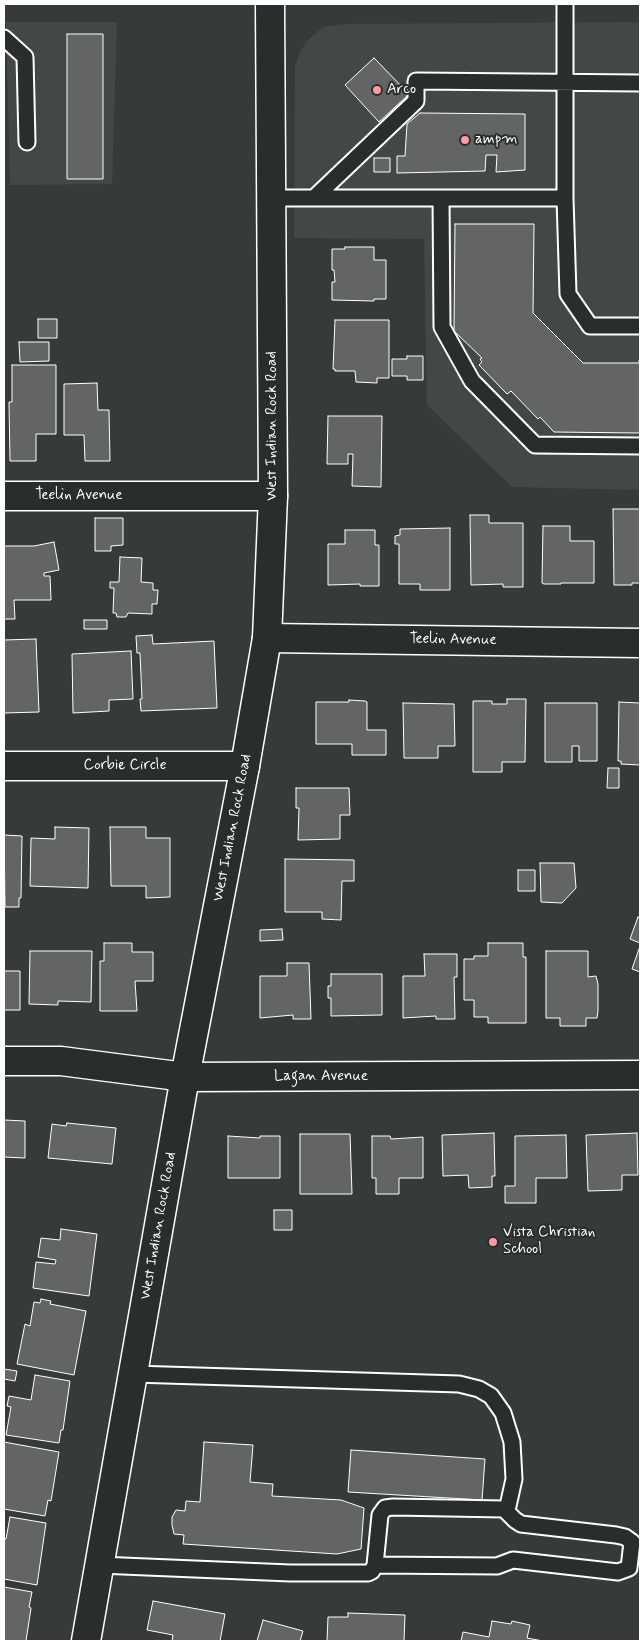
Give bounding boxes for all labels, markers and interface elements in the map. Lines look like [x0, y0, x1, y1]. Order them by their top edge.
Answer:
place label: Arco [387, 81, 416, 99]
marker: Arco [371, 84, 383, 96]
place label: ampm [475, 131, 517, 149]
marker: ampm [459, 134, 471, 146]
street label: West Indian Rock Road [264, 351, 282, 501]
street label: Teelin Avenue [35, 487, 123, 505]
street label: Teelin Avenue [409, 630, 497, 650]
street label: West Indian Rock Road [210, 753, 256, 903]
street label: Corbie Circle [83, 757, 167, 775]
street label: Lagan Avenue [274, 1068, 368, 1086]
street label: West Indian Rock Road [137, 1151, 181, 1301]
place label: Vista Christian School [503, 1224, 595, 1259]
marker: Vista Christian School [487, 1236, 499, 1248]

